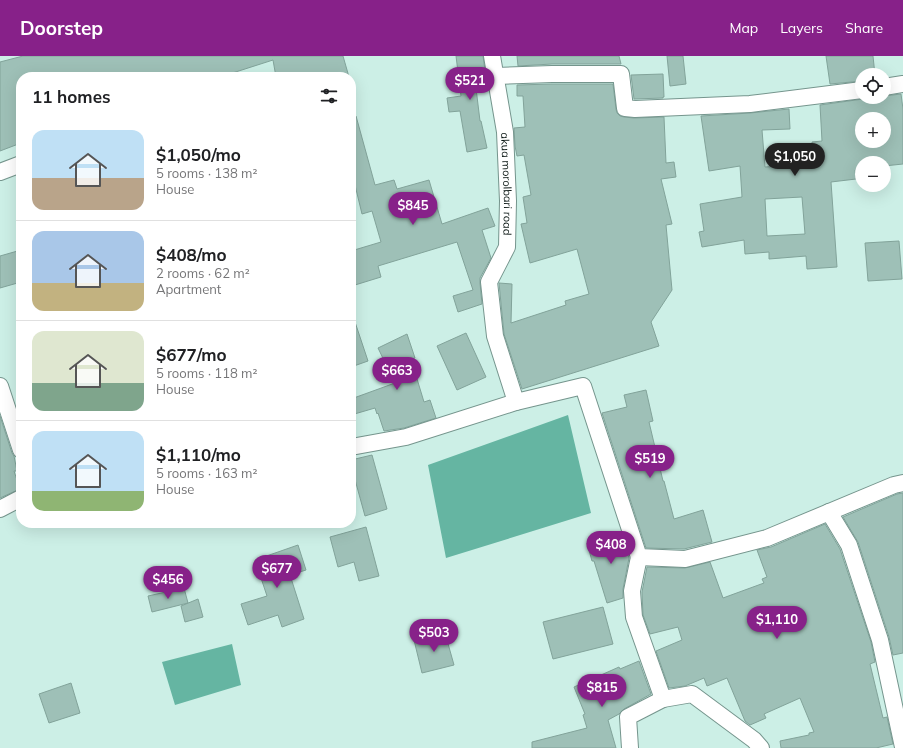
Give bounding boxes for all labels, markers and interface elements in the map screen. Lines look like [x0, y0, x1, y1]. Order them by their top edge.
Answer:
text: Doorstep [20, 16, 103, 40]
text: Map [729, 19, 758, 37]
text: Layers [780, 19, 823, 37]
text: Share [845, 19, 883, 37]
pin: $521 [446, 67, 494, 101]
map controls [855, 68, 891, 192]
button: locate [855, 68, 891, 104]
text: $521 [454, 72, 486, 88]
icon: filters [318, 85, 340, 107]
text: 11 homes [32, 86, 111, 107]
button: + [855, 112, 891, 148]
street label: akua morolbari road [498, 132, 515, 236]
pin: $1,050 [762, 143, 828, 177]
text: $1,050/mo [156, 144, 241, 165]
icon: home [64, 146, 112, 194]
text: $1,050 [774, 148, 816, 164]
button: − [855, 156, 891, 192]
text: 5 rooms · 138 m² [156, 165, 257, 181]
text: House [156, 181, 194, 197]
pin: $845 [389, 192, 437, 226]
text: $845 [397, 197, 429, 213]
text: $408/mo [156, 244, 227, 265]
icon: home [64, 247, 112, 295]
text: 2 rooms · 62 m² [156, 265, 250, 281]
text: Apartment [156, 281, 221, 297]
text: $677/mo [156, 344, 227, 365]
icon: home [64, 347, 112, 395]
pin: $663 [373, 357, 421, 391]
text: $663 [381, 362, 413, 378]
text: 5 rooms · 118 m² [156, 365, 257, 381]
text: House [156, 381, 194, 397]
text: $1,110/mo [156, 444, 241, 465]
pin: $519 [626, 445, 674, 479]
icon: home [64, 447, 112, 495]
text: $519 [634, 450, 666, 466]
text: 5 rooms · 163 m² [156, 465, 257, 481]
text: House [156, 481, 194, 497]
pin: $408 [587, 531, 635, 565]
text: $408 [595, 536, 627, 552]
pin: $677 [253, 555, 301, 589]
text: $677 [261, 560, 293, 576]
pin: $456 [144, 566, 192, 600]
text: $456 [152, 571, 184, 587]
pin: $1,110 [744, 606, 810, 640]
text: $1,110 [756, 611, 798, 627]
pin: $503 [410, 619, 458, 653]
text: $503 [418, 624, 450, 640]
pin: $815 [578, 674, 626, 708]
text: $815 [586, 679, 618, 695]

